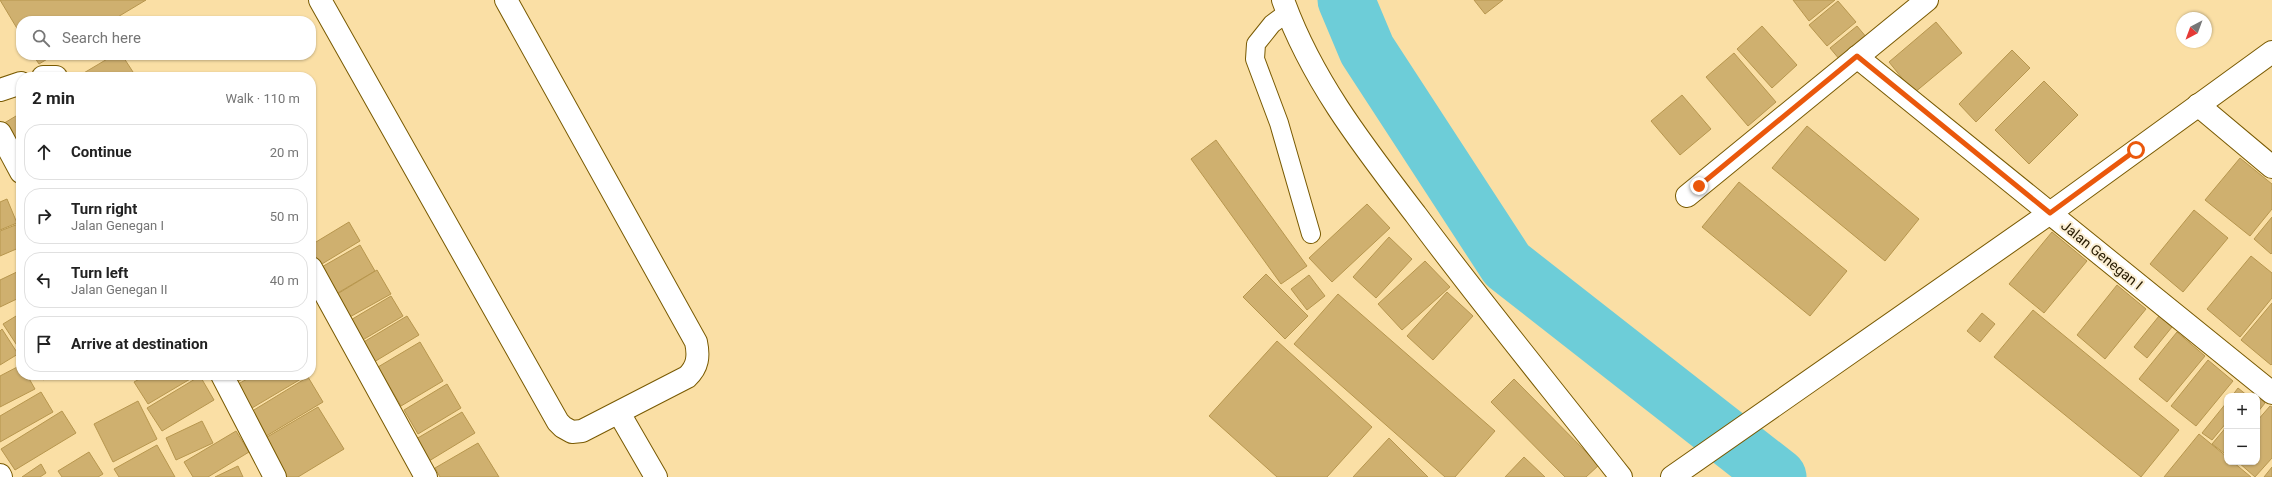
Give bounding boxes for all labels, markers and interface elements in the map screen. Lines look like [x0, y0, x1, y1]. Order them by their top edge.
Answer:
north arrow [2176, 12, 2212, 48]
search box [16, 16, 316, 60]
icon: search [30, 27, 52, 49]
text: Search here [62, 29, 141, 47]
text: 2 min [32, 88, 75, 108]
text: Walk · 110 m [225, 91, 300, 106]
icon: ahead [33, 141, 55, 163]
route start [2127, 141, 2145, 159]
text: Continue [71, 143, 132, 161]
text: 20 m [270, 145, 299, 160]
route end [1690, 177, 1708, 195]
text: Turn right [71, 200, 137, 218]
icon: right [33, 205, 55, 227]
text: 50 m [270, 209, 299, 224]
street label: Jalan Genegan I [2058, 217, 2146, 293]
text: Jalan Genegan I [71, 218, 164, 233]
text: Turn left [71, 264, 128, 282]
icon: left [33, 269, 55, 291]
text: 40 m [270, 273, 299, 288]
text: Jalan Genegan II [71, 282, 168, 297]
icon: arrive [33, 333, 55, 355]
text: Arrive at destination [71, 335, 208, 353]
map controls [2224, 393, 2260, 465]
button: + [2224, 393, 2260, 429]
button: − [2224, 429, 2260, 465]

